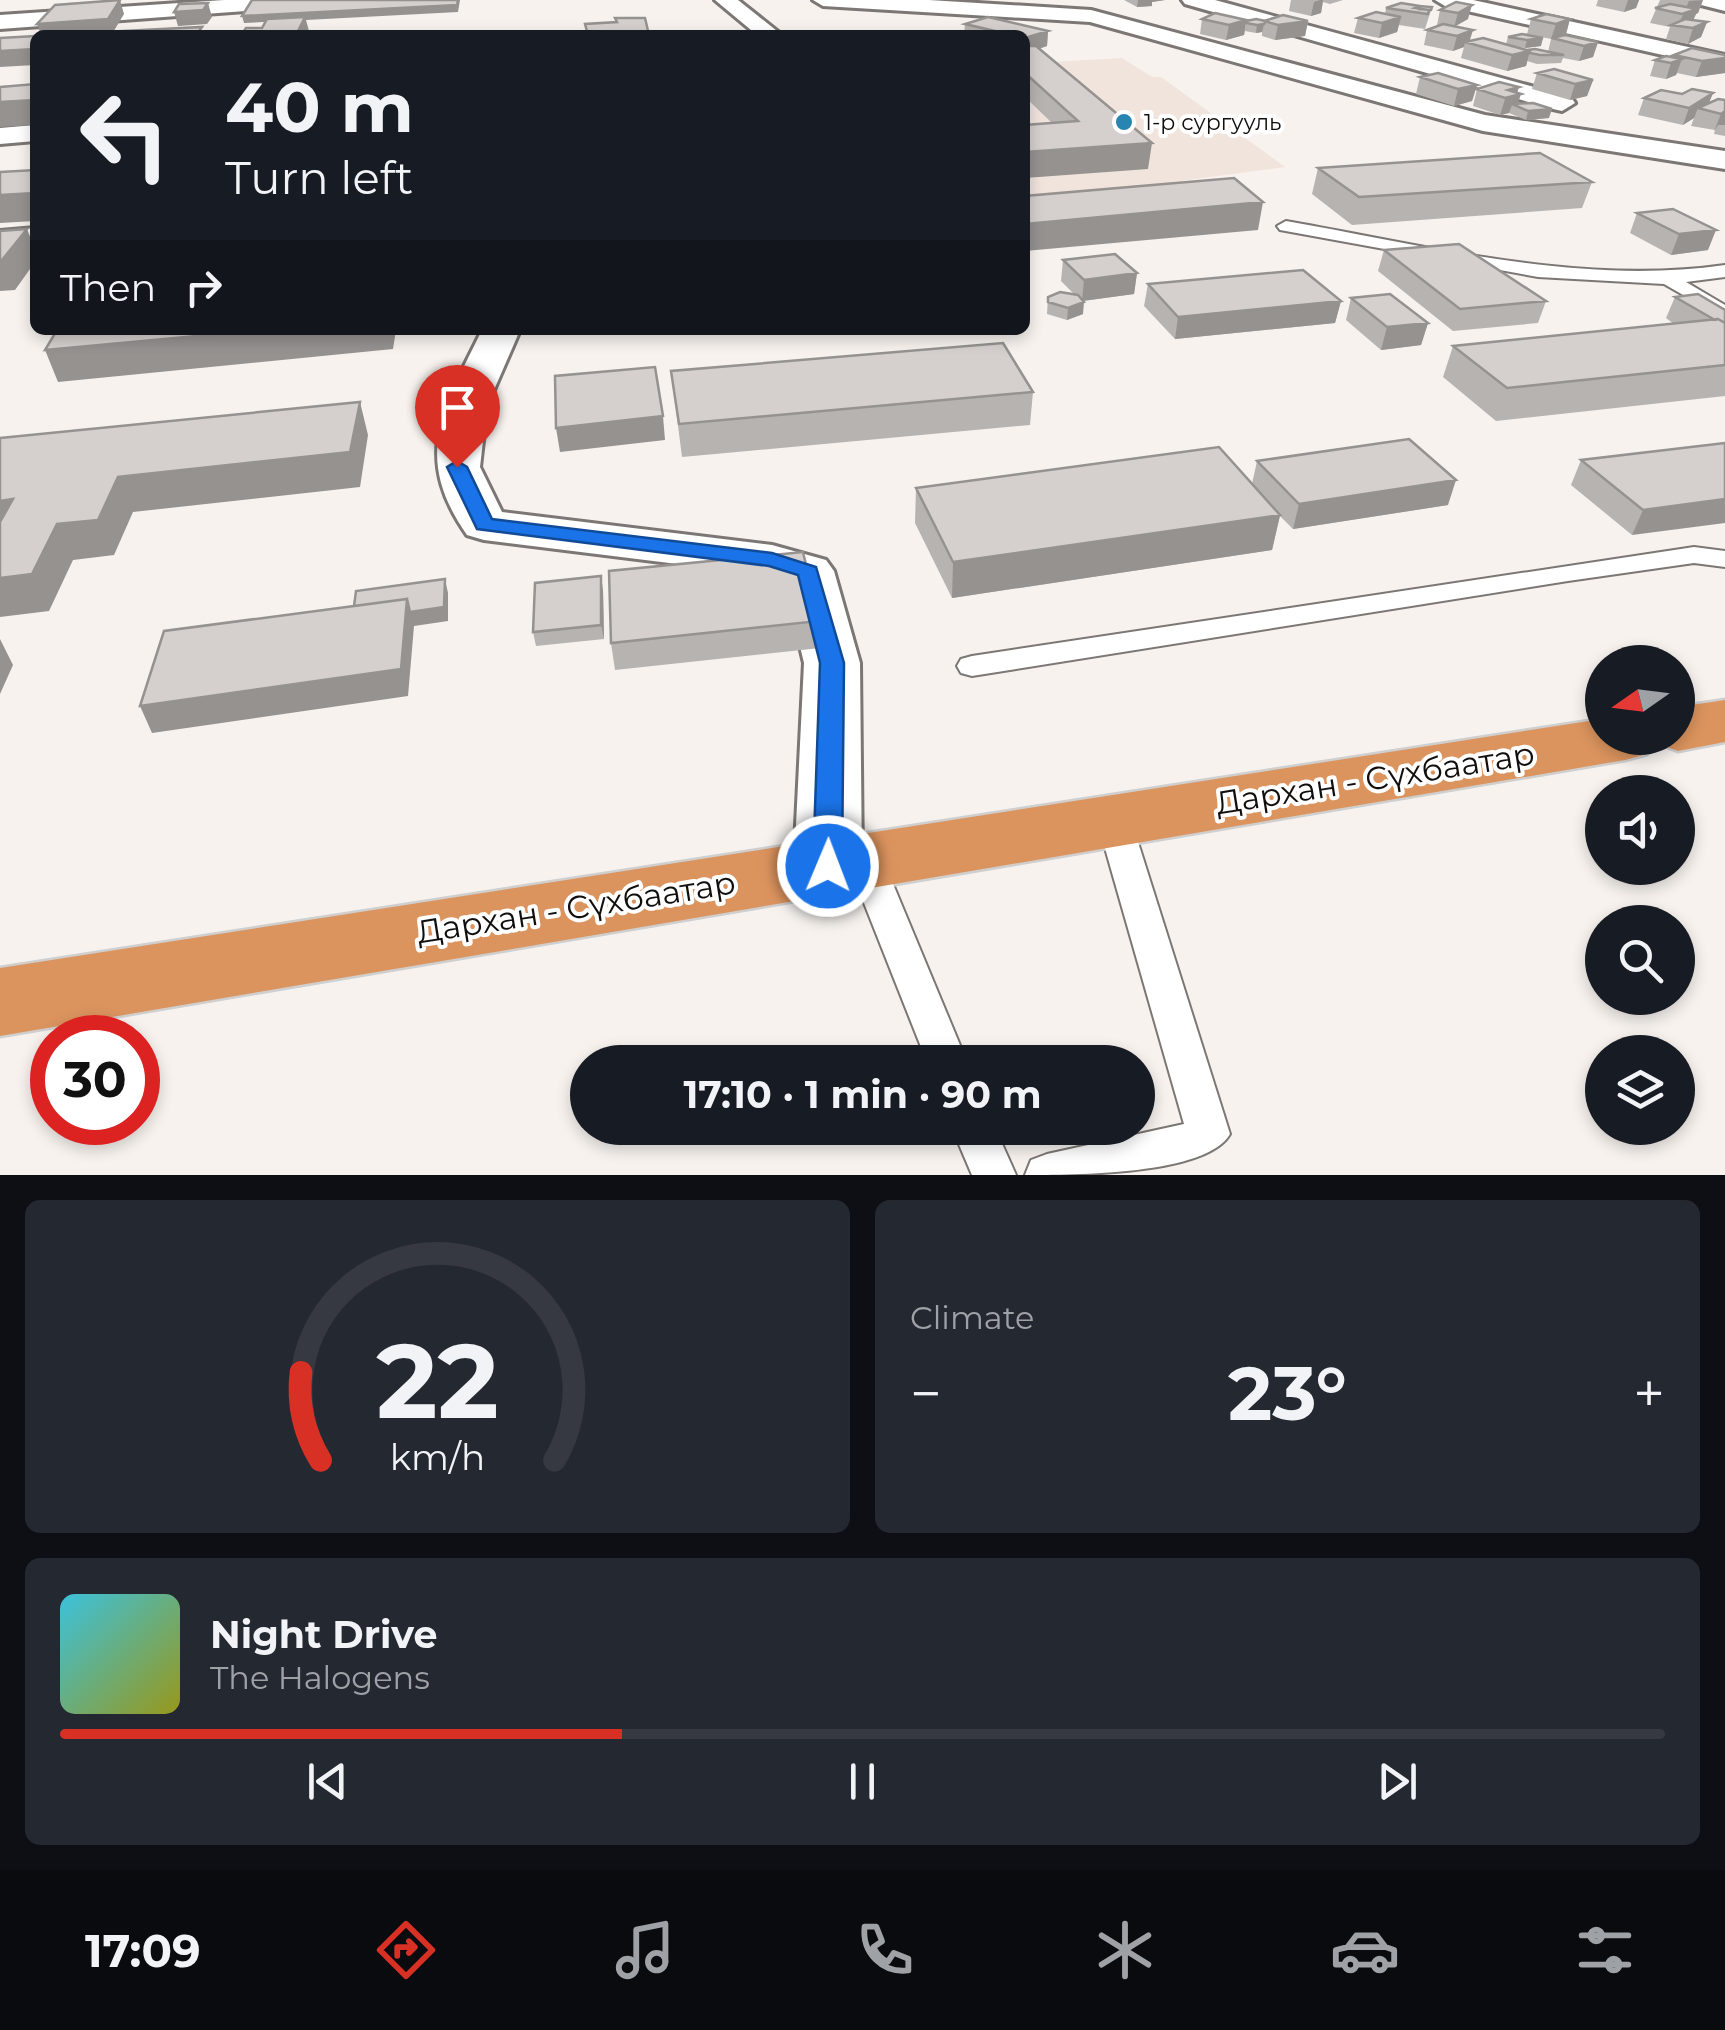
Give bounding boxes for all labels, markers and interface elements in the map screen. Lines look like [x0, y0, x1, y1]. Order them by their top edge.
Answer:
text: 40 m [225, 64, 414, 150]
icon: left [60, 70, 190, 200]
place label: 1-р сургууль [1144, 109, 1281, 136]
marker: 1-р сургууль [1113, 111, 1135, 133]
text: Turn left [225, 150, 413, 205]
icon: right [176, 260, 231, 315]
text: Then [60, 264, 156, 311]
pin [415, 365, 500, 468]
icon: arrive [430, 380, 485, 435]
north arrow [1585, 645, 1695, 755]
map controls [1585, 645, 1695, 1145]
street label: Дархан - Сүхбаатар [1213, 734, 1537, 822]
button: sound [1585, 775, 1695, 885]
position arrow [776, 814, 880, 918]
street label: Дархан - Сүхбаатар [414, 863, 738, 951]
button: search [1585, 905, 1695, 1015]
speed limit sign: 30 [30, 1015, 160, 1145]
button: layers [1585, 1035, 1695, 1145]
text: 17:10 · 1 min · 90 m [683, 1071, 1042, 1118]
text: Climate [910, 1298, 1034, 1337]
text: 22 [376, 1317, 499, 1444]
text: 23° [1228, 1347, 1347, 1439]
text: − [910, 1360, 942, 1427]
text: + [1633, 1360, 1665, 1427]
text: km/h [390, 1435, 485, 1479]
text: Night Drive [210, 1611, 437, 1658]
text: The Halogens [210, 1658, 430, 1697]
icon: previous [300, 1754, 355, 1809]
icon: pause [835, 1754, 890, 1809]
icon: next [1370, 1754, 1425, 1809]
icon: directions [371, 1915, 441, 1985]
icon: music [610, 1915, 680, 1985]
icon: phone [850, 1915, 920, 1985]
icon: climate [1090, 1915, 1160, 1985]
icon: car [1330, 1915, 1400, 1985]
icon: filters [1570, 1915, 1640, 1985]
text: 17:09 [85, 1923, 201, 1978]

